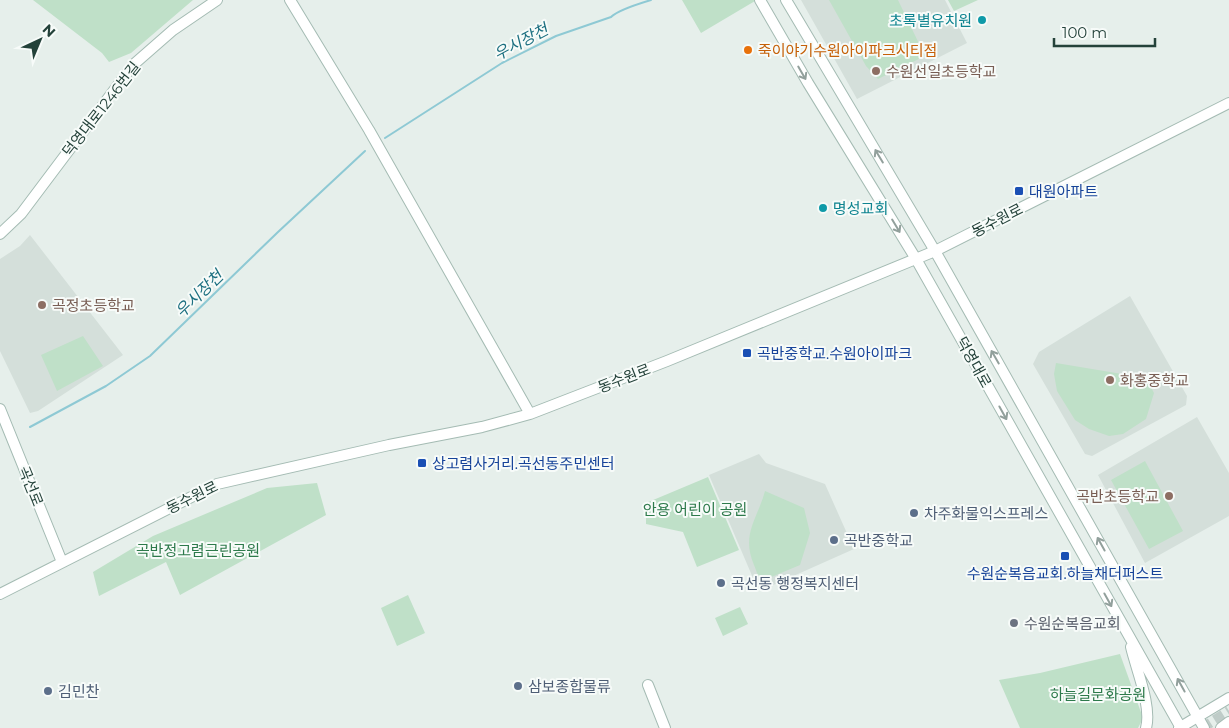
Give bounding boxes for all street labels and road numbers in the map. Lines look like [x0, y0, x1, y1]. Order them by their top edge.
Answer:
street label: 덕영대로1246번길 [58, 58, 144, 160]
street label: 동수원로 [968, 199, 1026, 241]
street label: 덕영대로 [952, 333, 996, 391]
street label: 동수원로 [595, 359, 653, 397]
street label: 곡선로 [14, 463, 48, 509]
street label: 동수원로 [163, 476, 221, 518]

